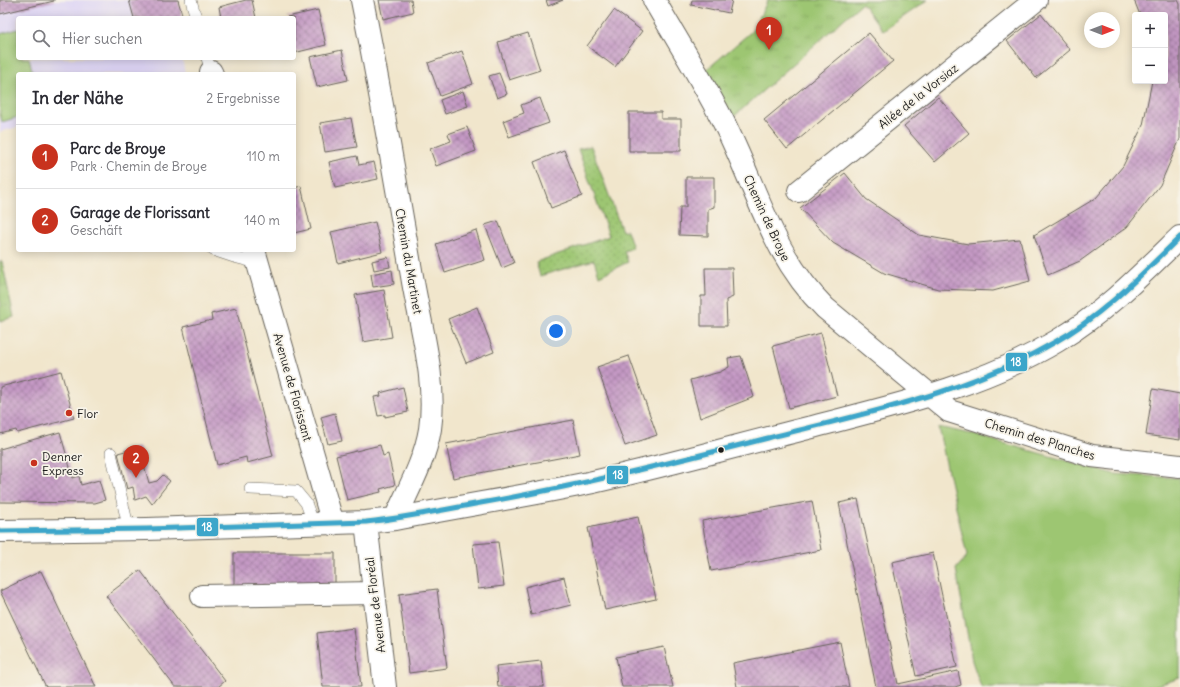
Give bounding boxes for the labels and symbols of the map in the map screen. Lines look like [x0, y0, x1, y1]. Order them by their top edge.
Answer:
north arrow [1084, 12, 1120, 48]
pin: 1 [756, 17, 782, 50]
street label: Allée de la Vorsiaz [875, 60, 961, 132]
street label: Chemin de Broye [740, 173, 794, 263]
street label: Chemin du Martinet [392, 207, 426, 315]
your location [546, 321, 566, 341]
street label: Avenue de Florissant [270, 331, 316, 443]
line badge: 18 [1005, 352, 1028, 372]
text: 18 [1011, 355, 1021, 369]
place label: Flor [77, 406, 98, 421]
marker: Flor [64, 408, 74, 418]
street label: Chemin des Planches [983, 415, 1097, 463]
pin: 2 [123, 445, 149, 478]
unlabelled marker [716, 445, 726, 455]
place label: Denner Express [42, 449, 84, 478]
marker: Denner Express [29, 458, 39, 468]
line badge: 18 [606, 465, 629, 485]
text: 18 [613, 468, 623, 482]
line badge: 18 [196, 517, 219, 537]
text: 18 [202, 520, 212, 534]
street label: Avenue de Floréal [362, 556, 388, 654]

